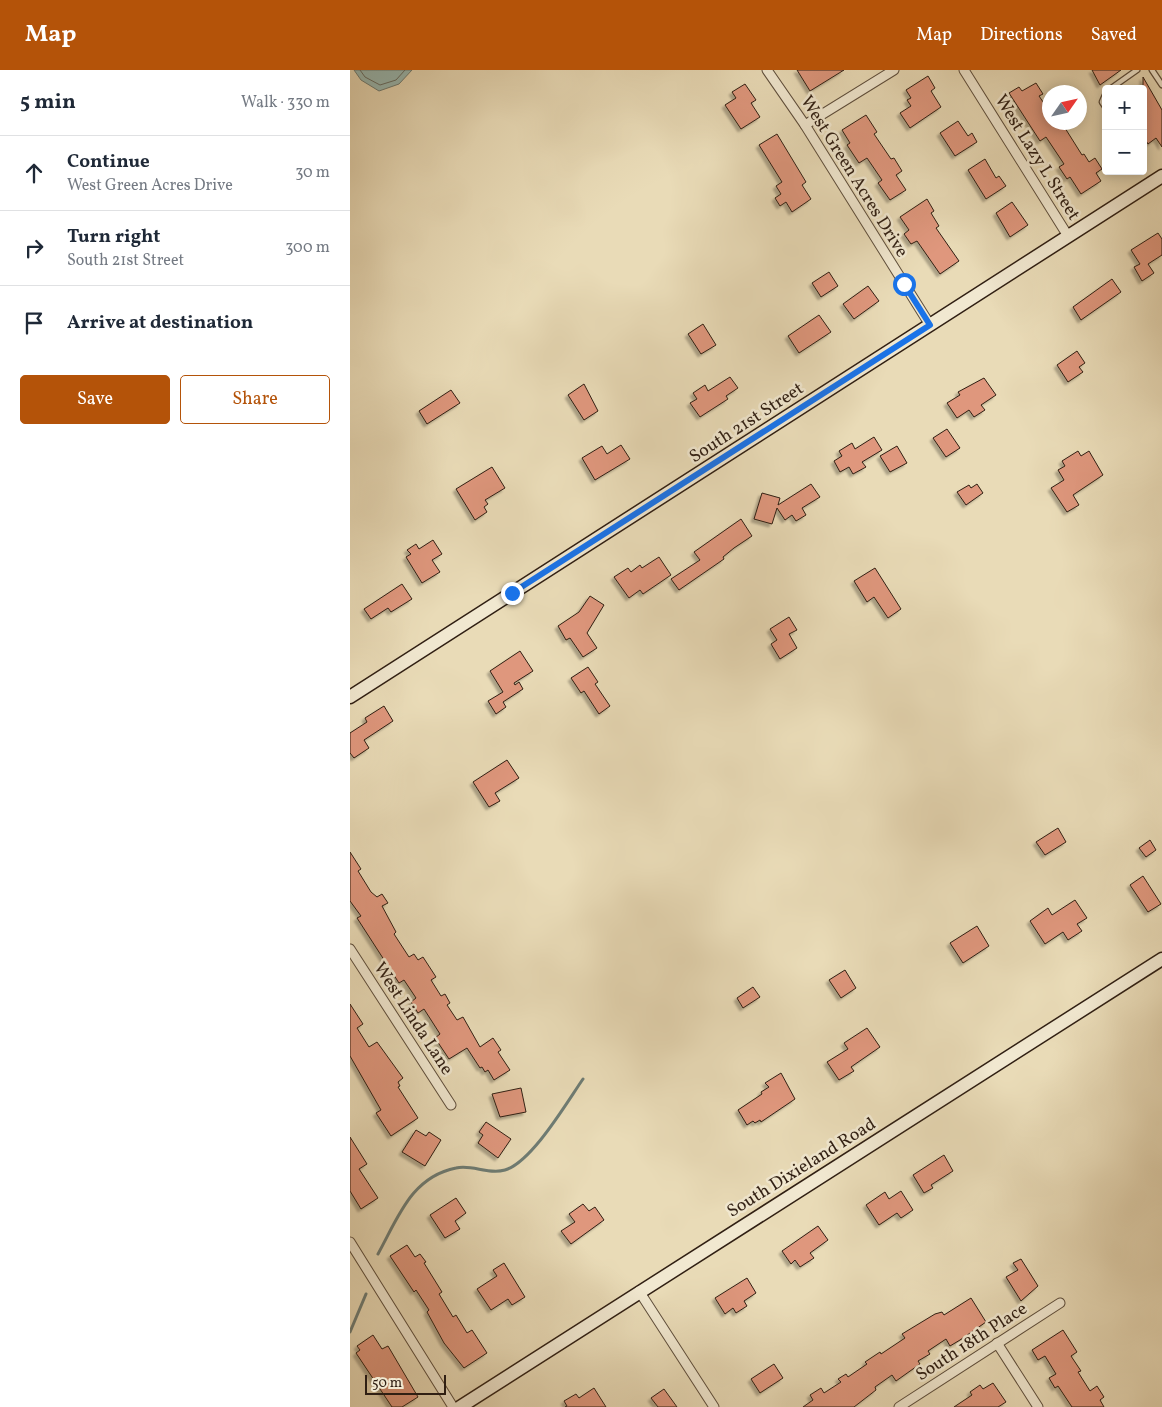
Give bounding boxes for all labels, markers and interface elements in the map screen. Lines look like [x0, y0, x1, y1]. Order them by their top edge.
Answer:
text: Map [25, 18, 76, 52]
text: Map [916, 23, 952, 48]
text: Directions [980, 23, 1063, 48]
text: Saved [1091, 23, 1137, 48]
north arrow [1042, 85, 1087, 130]
map controls [1102, 85, 1147, 175]
button: + [1102, 85, 1147, 130]
text: 5 min [20, 88, 76, 117]
street label: West Lazy L Street [988, 90, 1086, 226]
street label: West Green Acres Drive [794, 91, 914, 263]
text: Walk · 330 m [241, 92, 330, 114]
button: − [1102, 130, 1147, 175]
text: Continue [67, 149, 150, 175]
icon: ahead [20, 159, 48, 187]
text: 30 m [295, 162, 330, 184]
text: West Green Acres Drive [67, 175, 233, 197]
text: Turn right [67, 224, 160, 250]
icon: right [20, 234, 48, 262]
text: 300 m [285, 237, 330, 259]
text: South 21st Street [67, 250, 184, 272]
route start [893, 273, 916, 296]
icon: arrive [20, 309, 48, 337]
text: Arrive at destination [67, 310, 253, 336]
button: Save [20, 375, 170, 424]
button: Share [180, 375, 330, 424]
street label: South 21st Street [685, 377, 809, 470]
route end [501, 582, 524, 605]
street label: West Linda Lane [367, 957, 459, 1080]
street label: South Dixieland Road [722, 1112, 881, 1224]
street label: South 18th Place [911, 1297, 1032, 1388]
scale bar [365, 1372, 446, 1395]
text: 50 m [372, 1374, 402, 1393]

